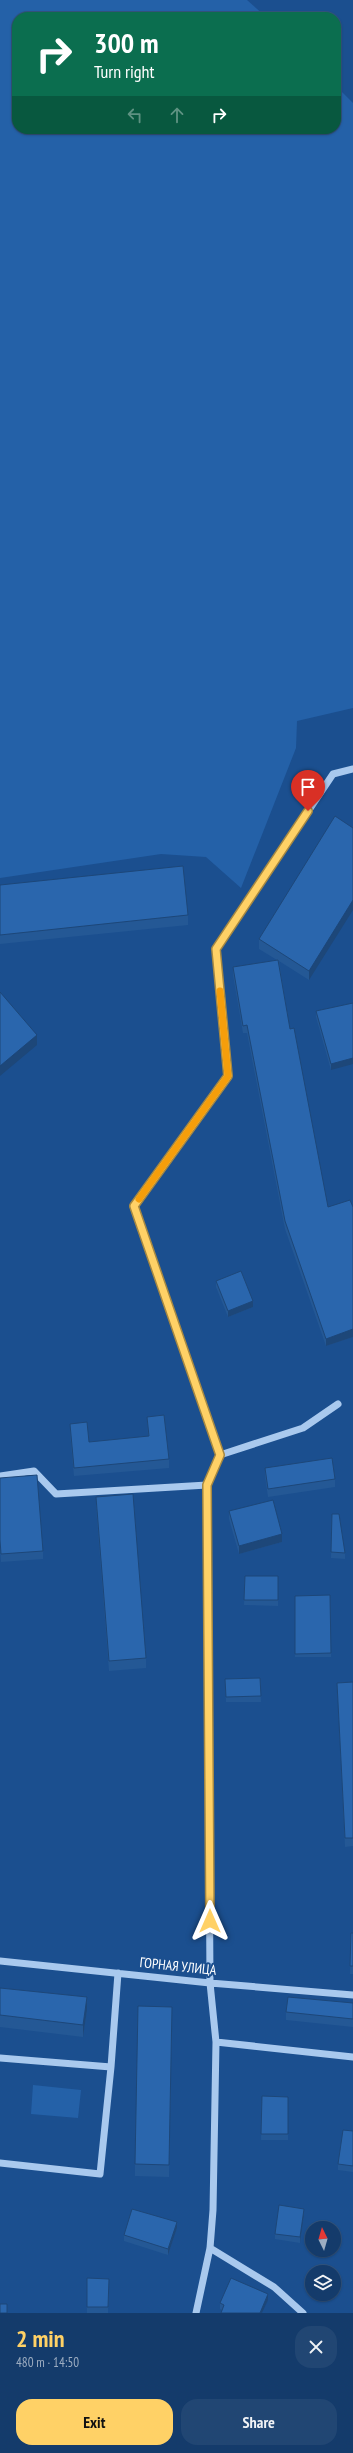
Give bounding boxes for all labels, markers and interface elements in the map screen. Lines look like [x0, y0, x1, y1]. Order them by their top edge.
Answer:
text: 300 m [94, 24, 158, 61]
icon: right [28, 28, 80, 80]
text: Turn right [94, 60, 154, 83]
icon: left [124, 104, 146, 126]
icon: ahead [166, 104, 188, 126]
icon: right [208, 104, 230, 126]
pin [291, 770, 325, 811]
icon: arrive [297, 776, 319, 798]
position arrow [189, 1900, 231, 1942]
street label: ГОРНАЯ УЛИЦА [139, 1953, 218, 1979]
north arrow [305, 2221, 341, 2257]
map controls [305, 2221, 341, 2301]
button: layers [305, 2265, 341, 2301]
text: 2 min [16, 2323, 64, 2354]
button: close [295, 2326, 337, 2368]
text: 480 m · 14:50 [16, 2354, 79, 2371]
button: Exit [16, 2399, 173, 2445]
button: Share [181, 2399, 337, 2445]

